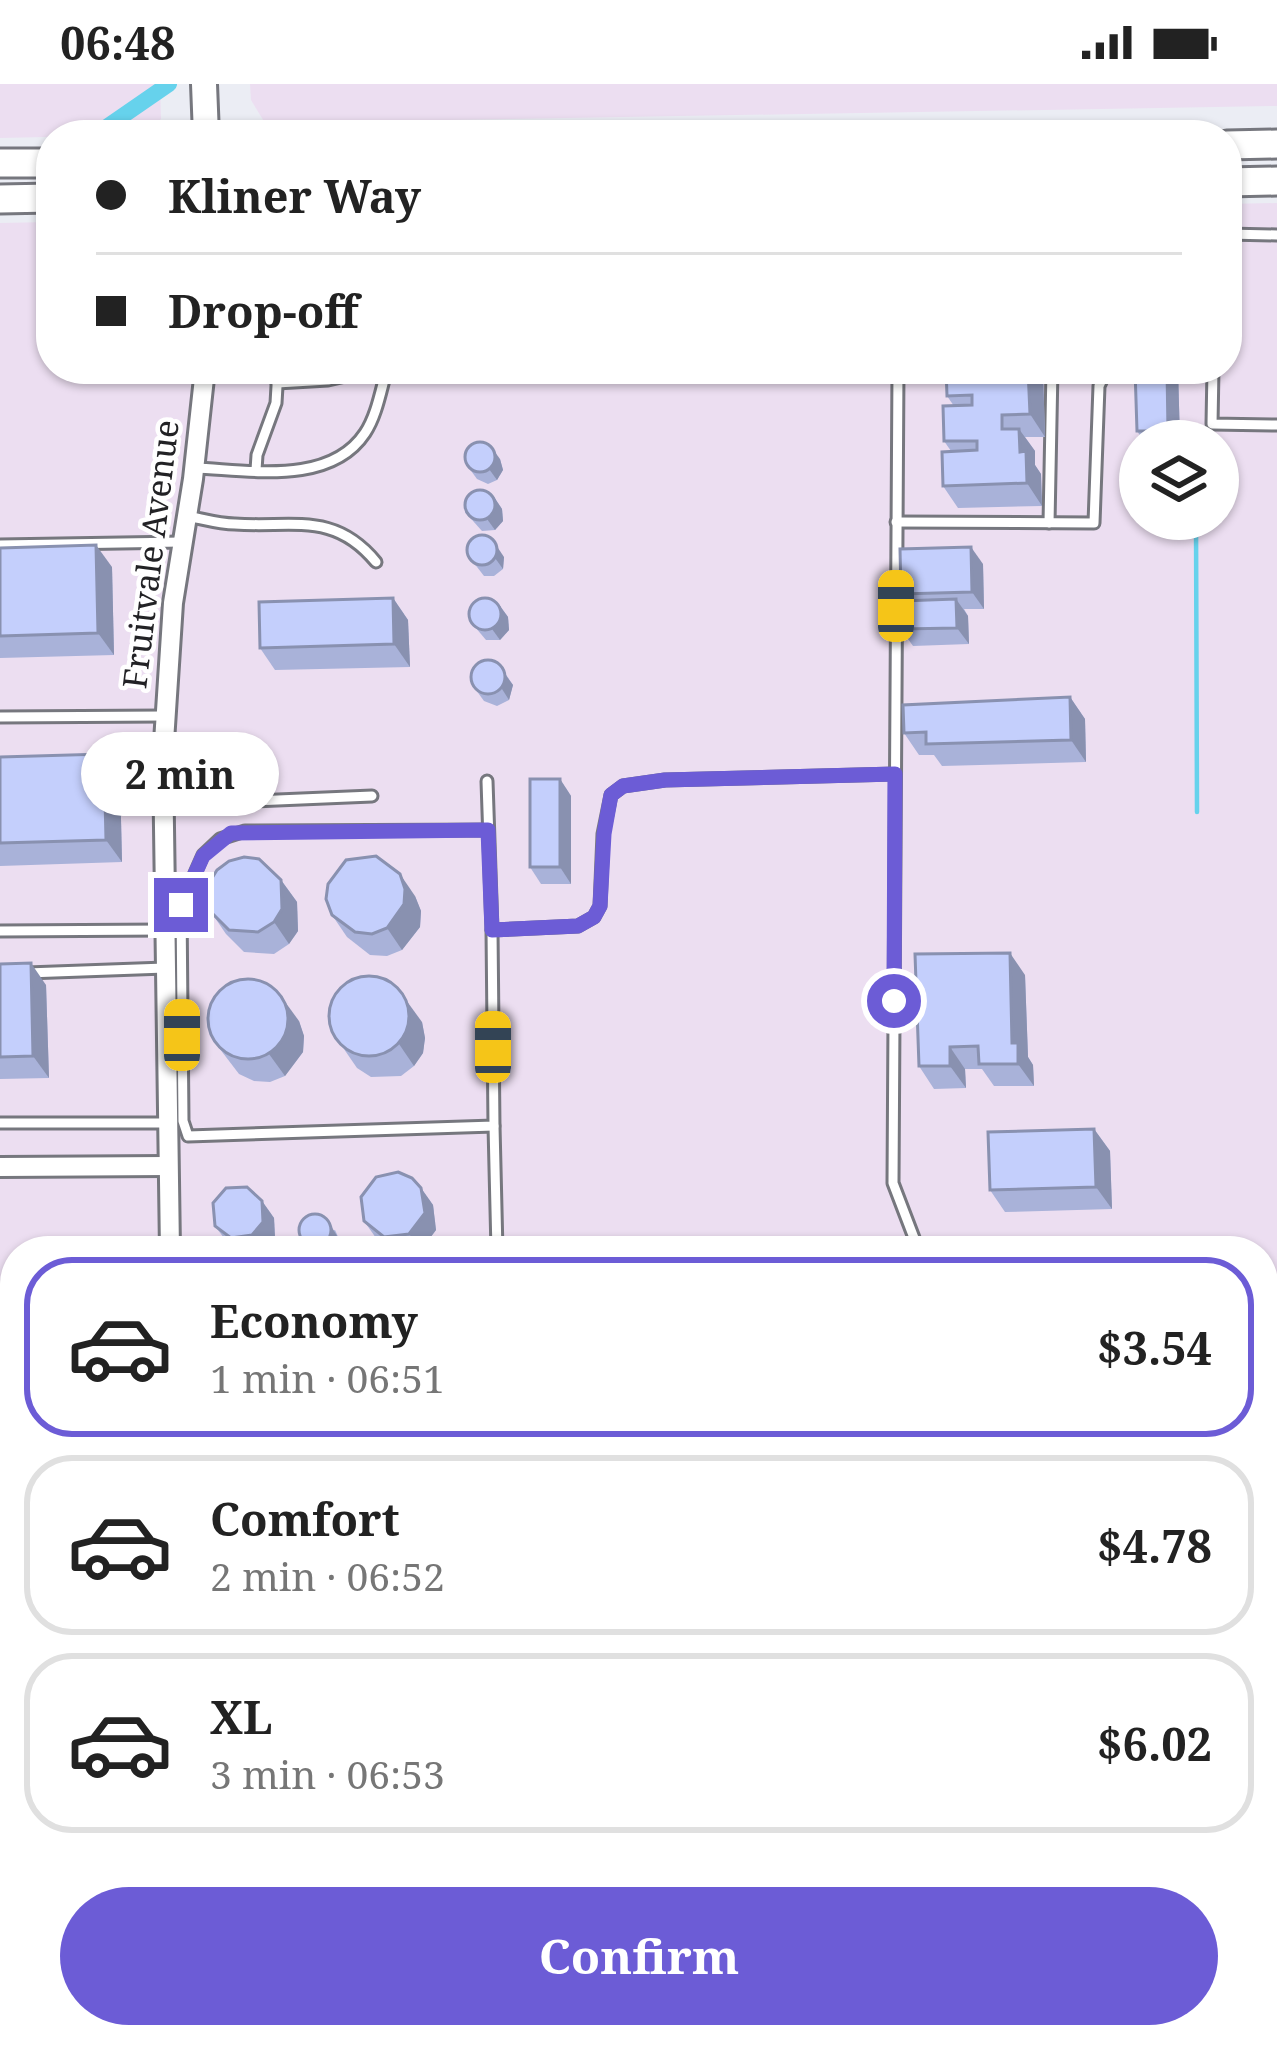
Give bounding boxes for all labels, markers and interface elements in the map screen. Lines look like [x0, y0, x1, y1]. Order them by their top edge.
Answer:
text: 06:48 [60, 12, 175, 73]
text: Kliner Way [168, 165, 421, 226]
text: Drop-off [168, 280, 359, 341]
street label: Fruitvale Avenue [111, 417, 189, 691]
map controls [1119, 420, 1239, 540]
button: layers [1119, 420, 1239, 540]
car [878, 570, 914, 642]
callout: 2 min [82, 731, 280, 815]
text: 2 min [125, 747, 235, 800]
route end [154, 878, 208, 932]
route start [867, 974, 921, 1028]
car [164, 999, 200, 1071]
car [475, 1011, 511, 1083]
text: Economy [210, 1290, 418, 1351]
icon: car [66, 1293, 174, 1401]
text: $3.54 [1097, 1317, 1212, 1378]
text: 1 min · 06:51 [210, 1351, 445, 1404]
text: Comfort [210, 1488, 400, 1549]
icon: car [66, 1491, 174, 1599]
text: $4.78 [1097, 1515, 1212, 1576]
text: 2 min · 06:52 [210, 1549, 445, 1602]
text: XL [210, 1686, 272, 1747]
icon: car [66, 1689, 174, 1797]
text: $6.02 [1097, 1713, 1212, 1774]
text: 3 min · 06:53 [210, 1747, 445, 1800]
button: Confirm [60, 1887, 1218, 2025]

